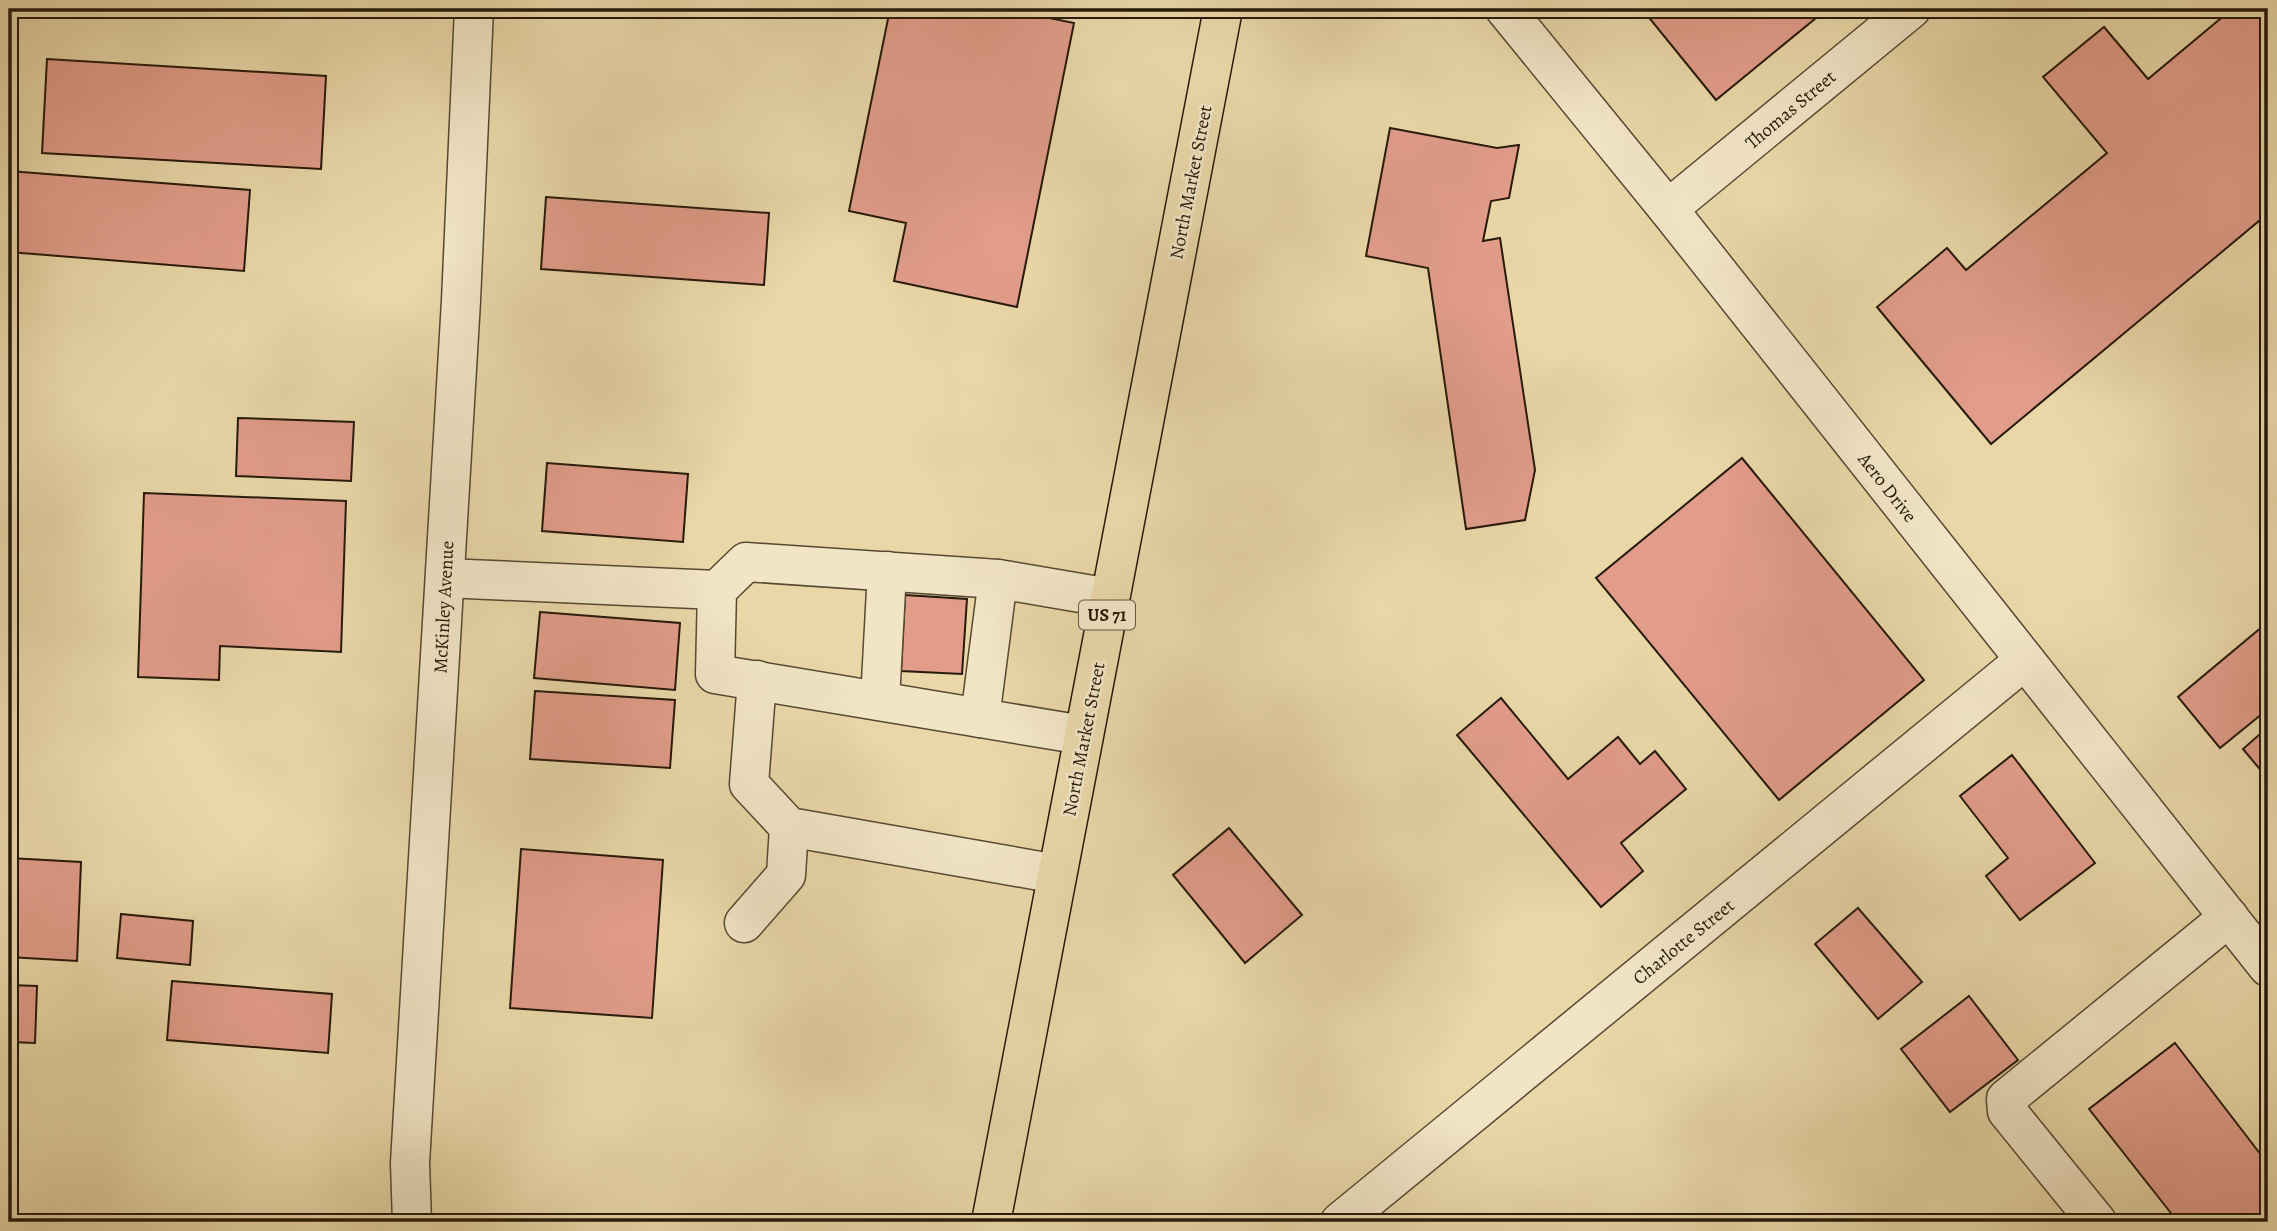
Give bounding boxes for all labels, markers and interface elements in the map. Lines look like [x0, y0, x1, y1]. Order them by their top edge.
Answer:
street label: Thomas Street [1740, 64, 1842, 155]
street label: North Market Street [1163, 103, 1219, 262]
street label: Aero Drive [1851, 446, 1923, 528]
street label: McKinley Avenue [428, 540, 460, 674]
road number: US 71 [1079, 600, 1135, 630]
street label: North Market Street [1056, 660, 1112, 819]
street label: Charlotte Street [1627, 893, 1740, 991]

